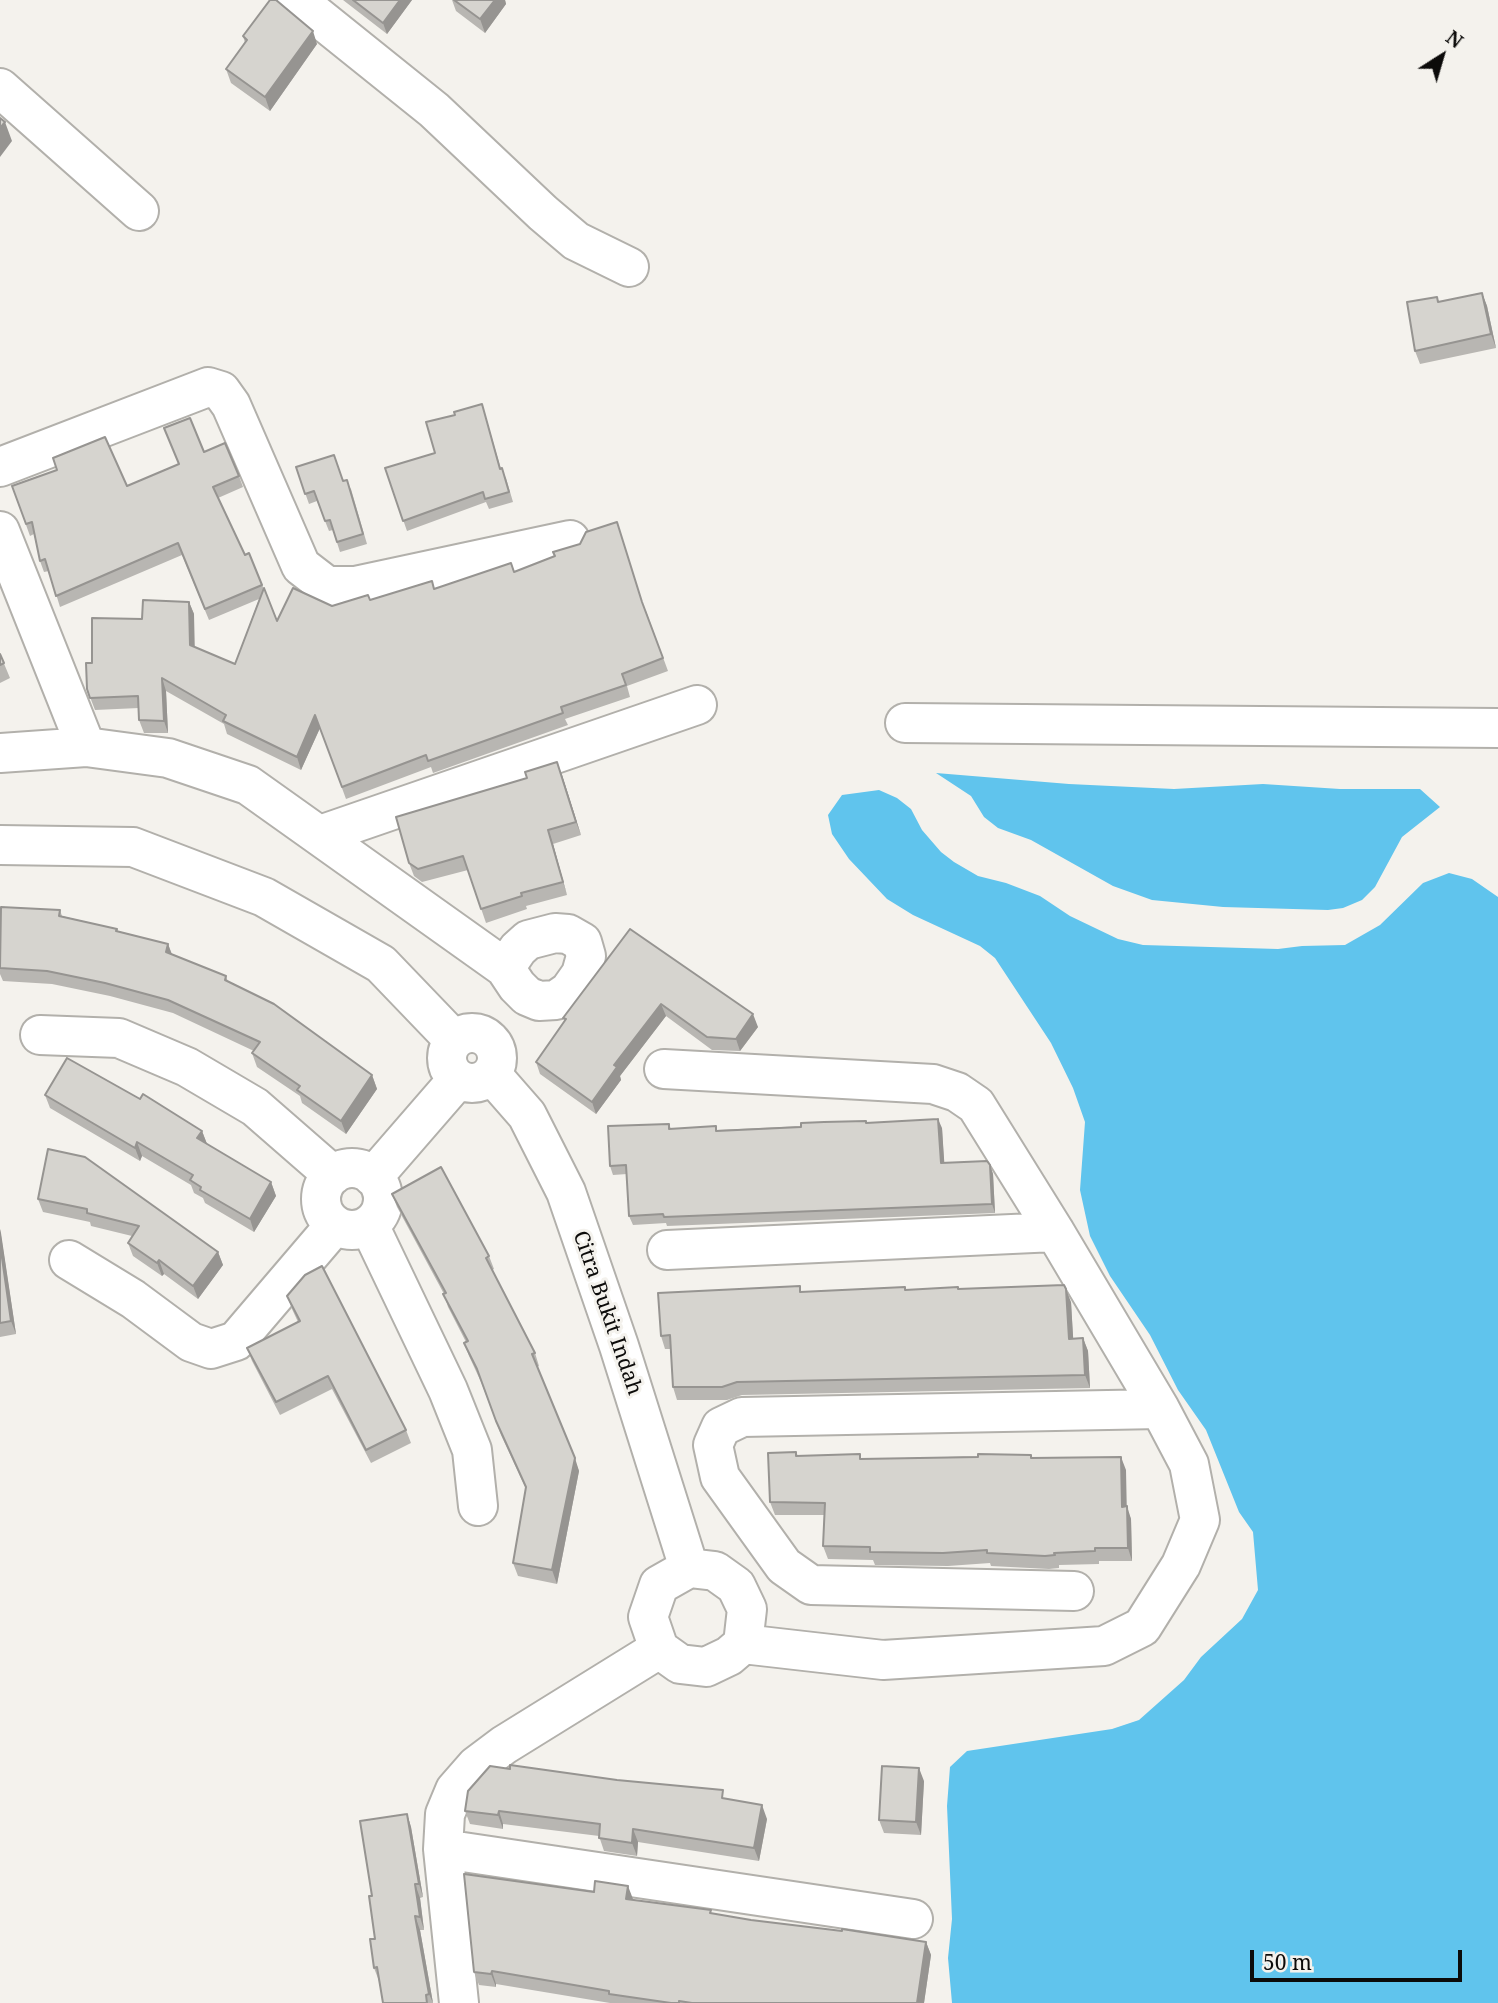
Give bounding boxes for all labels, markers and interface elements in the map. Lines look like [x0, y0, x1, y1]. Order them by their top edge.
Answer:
north arrow [1407, 21, 1477, 91]
text: N [1441, 24, 1468, 54]
street label: Citra Bukit Indah [567, 1228, 647, 1398]
scale bar [1253, 1937, 1465, 1981]
text: 50 m [1263, 1948, 1312, 1976]

